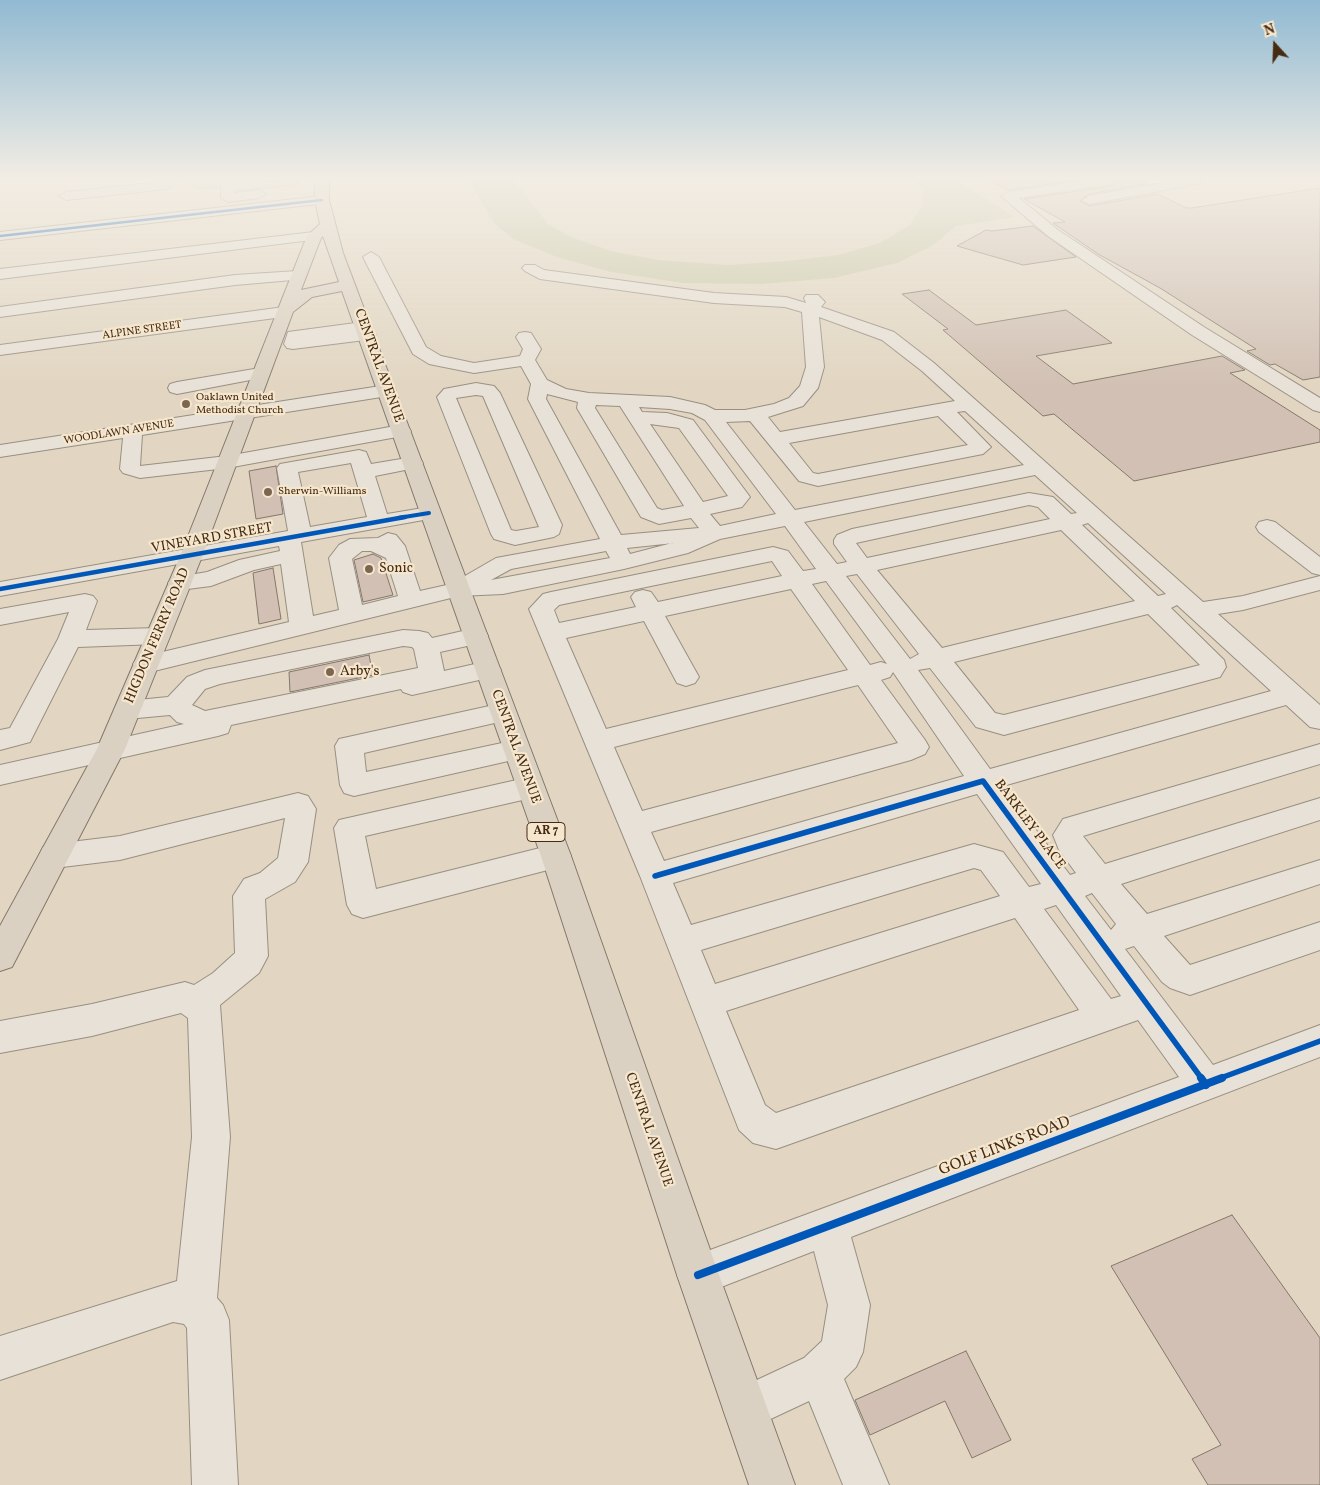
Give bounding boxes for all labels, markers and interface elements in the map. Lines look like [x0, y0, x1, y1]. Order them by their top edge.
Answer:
north arrow [1250, 20, 1300, 70]
text: N [1262, 20, 1278, 41]
street label: CENTRAL AVENUE [350, 307, 406, 425]
street label: ALPINE STREET [102, 319, 182, 343]
place label: Oaklawn United Methodist Church [196, 391, 284, 417]
marker: Oaklawn United Methodist Church [180, 398, 192, 410]
street label: WOODLAWN AVENUE [63, 418, 175, 448]
place label: Sherwin-Williams [278, 485, 367, 499]
marker: Sherwin-Williams [262, 486, 274, 498]
street label: VINEYARD STREET [150, 520, 274, 558]
place label: Sonic [379, 561, 413, 577]
marker: Sonic [363, 563, 375, 575]
street label: HIGDON FERRY ROAD [122, 566, 194, 706]
place label: Arby's [340, 664, 380, 680]
marker: Arby's [324, 666, 336, 678]
street label: CENTRAL AVENUE [487, 688, 543, 806]
street label: BARKLEY PLACE [990, 777, 1068, 873]
road number: AR 7 [527, 822, 565, 842]
street label: CENTRAL AVENUE [621, 1071, 675, 1189]
street label: GOLF LINKS ROAD [937, 1113, 1073, 1181]

